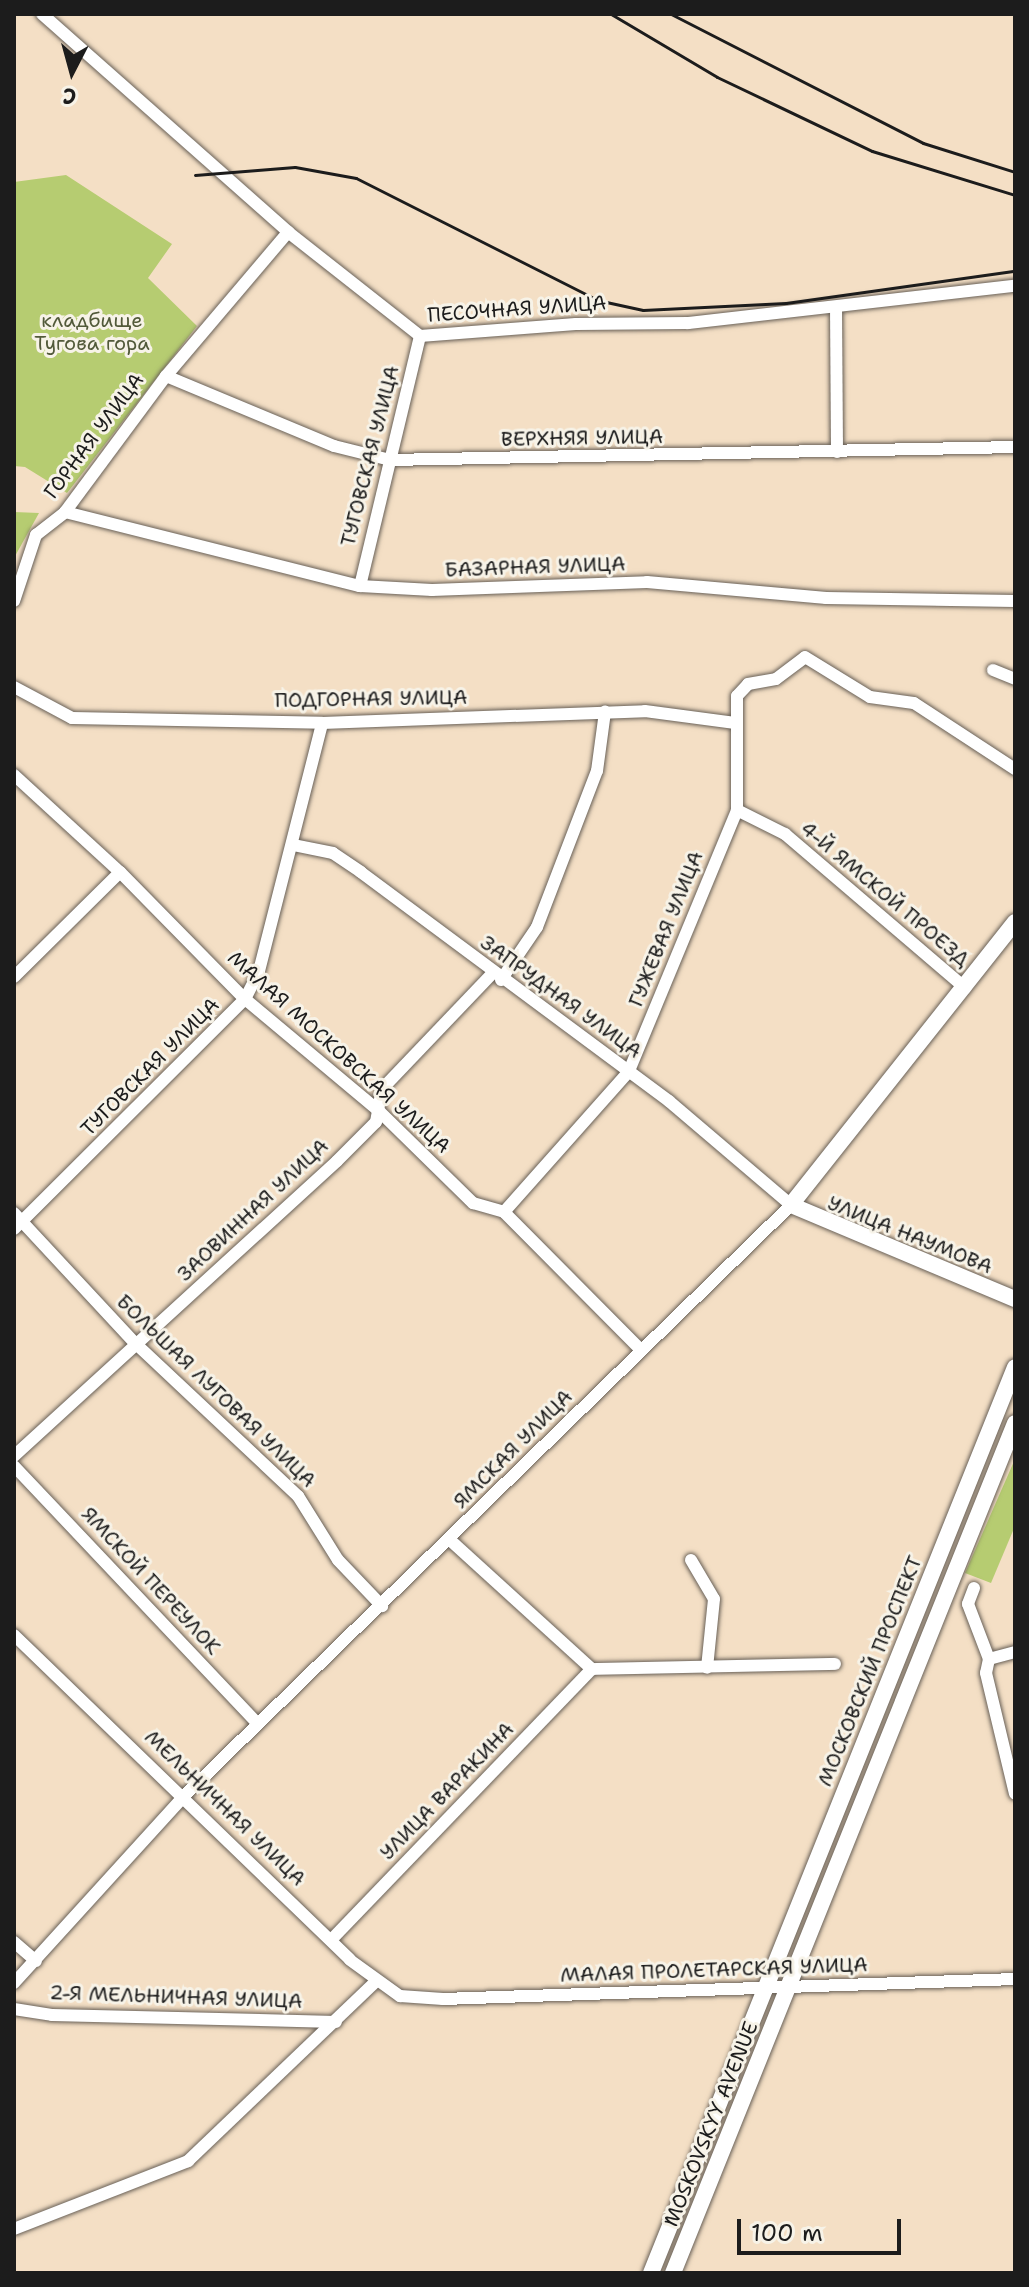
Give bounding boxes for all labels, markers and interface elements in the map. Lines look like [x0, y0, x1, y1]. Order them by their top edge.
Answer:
north arrow [32, 32, 112, 112]
text: С [61, 81, 78, 111]
street label: ПЕСОЧНАЯ УЛИЦА [427, 291, 607, 327]
park label: кладбище Тугова гора [34, 309, 150, 356]
street label: ТУГОВСКАЯ УЛИЦА [336, 363, 404, 549]
street label: ГОРНАЯ УЛИЦА [39, 369, 149, 503]
street label: ВЕРХНЯЯ УЛИЦА [501, 425, 663, 451]
street label: БАЗАРНАЯ УЛИЦА [444, 552, 626, 582]
street label: ПОДГОРНАЯ УЛИЦА [274, 685, 468, 713]
street label: 4-Й ЯМСКОЙ ПРОЕЗД [796, 816, 974, 972]
street label: ГУЖЕВАЯ УЛИЦА [624, 848, 708, 1010]
street label: ЗАПРУДНАЯ УЛИЦА [476, 931, 646, 1063]
street label: МАЛАЯ МОСКОВСКАЯ УЛИЦА [223, 946, 455, 1158]
street label: ТУГОВСКАЯ УЛИЦА [76, 993, 224, 1141]
street label: ЗАОВИННАЯ УЛИЦА [173, 1134, 333, 1286]
street label: УЛИЦА НАУМОВА [824, 1191, 996, 1279]
street label: БОЛЬШАЯ ЛУГОВАЯ УЛИЦА [111, 1289, 321, 1493]
street label: ЯМСКАЯ УЛИЦА [449, 1385, 577, 1513]
street label: ЯМСКОЙ ПЕРЕУЛОК [76, 1502, 226, 1660]
street label: МОСКОВСКИЙ ПРОСПЕКТ [813, 1552, 927, 1790]
street label: УЛИЦА ВАРАКИНА [375, 1717, 519, 1865]
street label: МЕЛЬНИЧНАЯ УЛИЦА [140, 1725, 310, 1891]
street label: МАЛАЯ ПРОЛЕТАРСКАЯ УЛИЦА [560, 1953, 868, 1987]
street label: 2-Я МЕЛЬНИЧНАЯ УЛИЦА [49, 1981, 303, 2013]
street label: MOSKOVSKYY AVENUE [659, 2018, 763, 2230]
scale bar [741, 2203, 905, 2253]
text: 100 m [751, 2217, 823, 2249]

